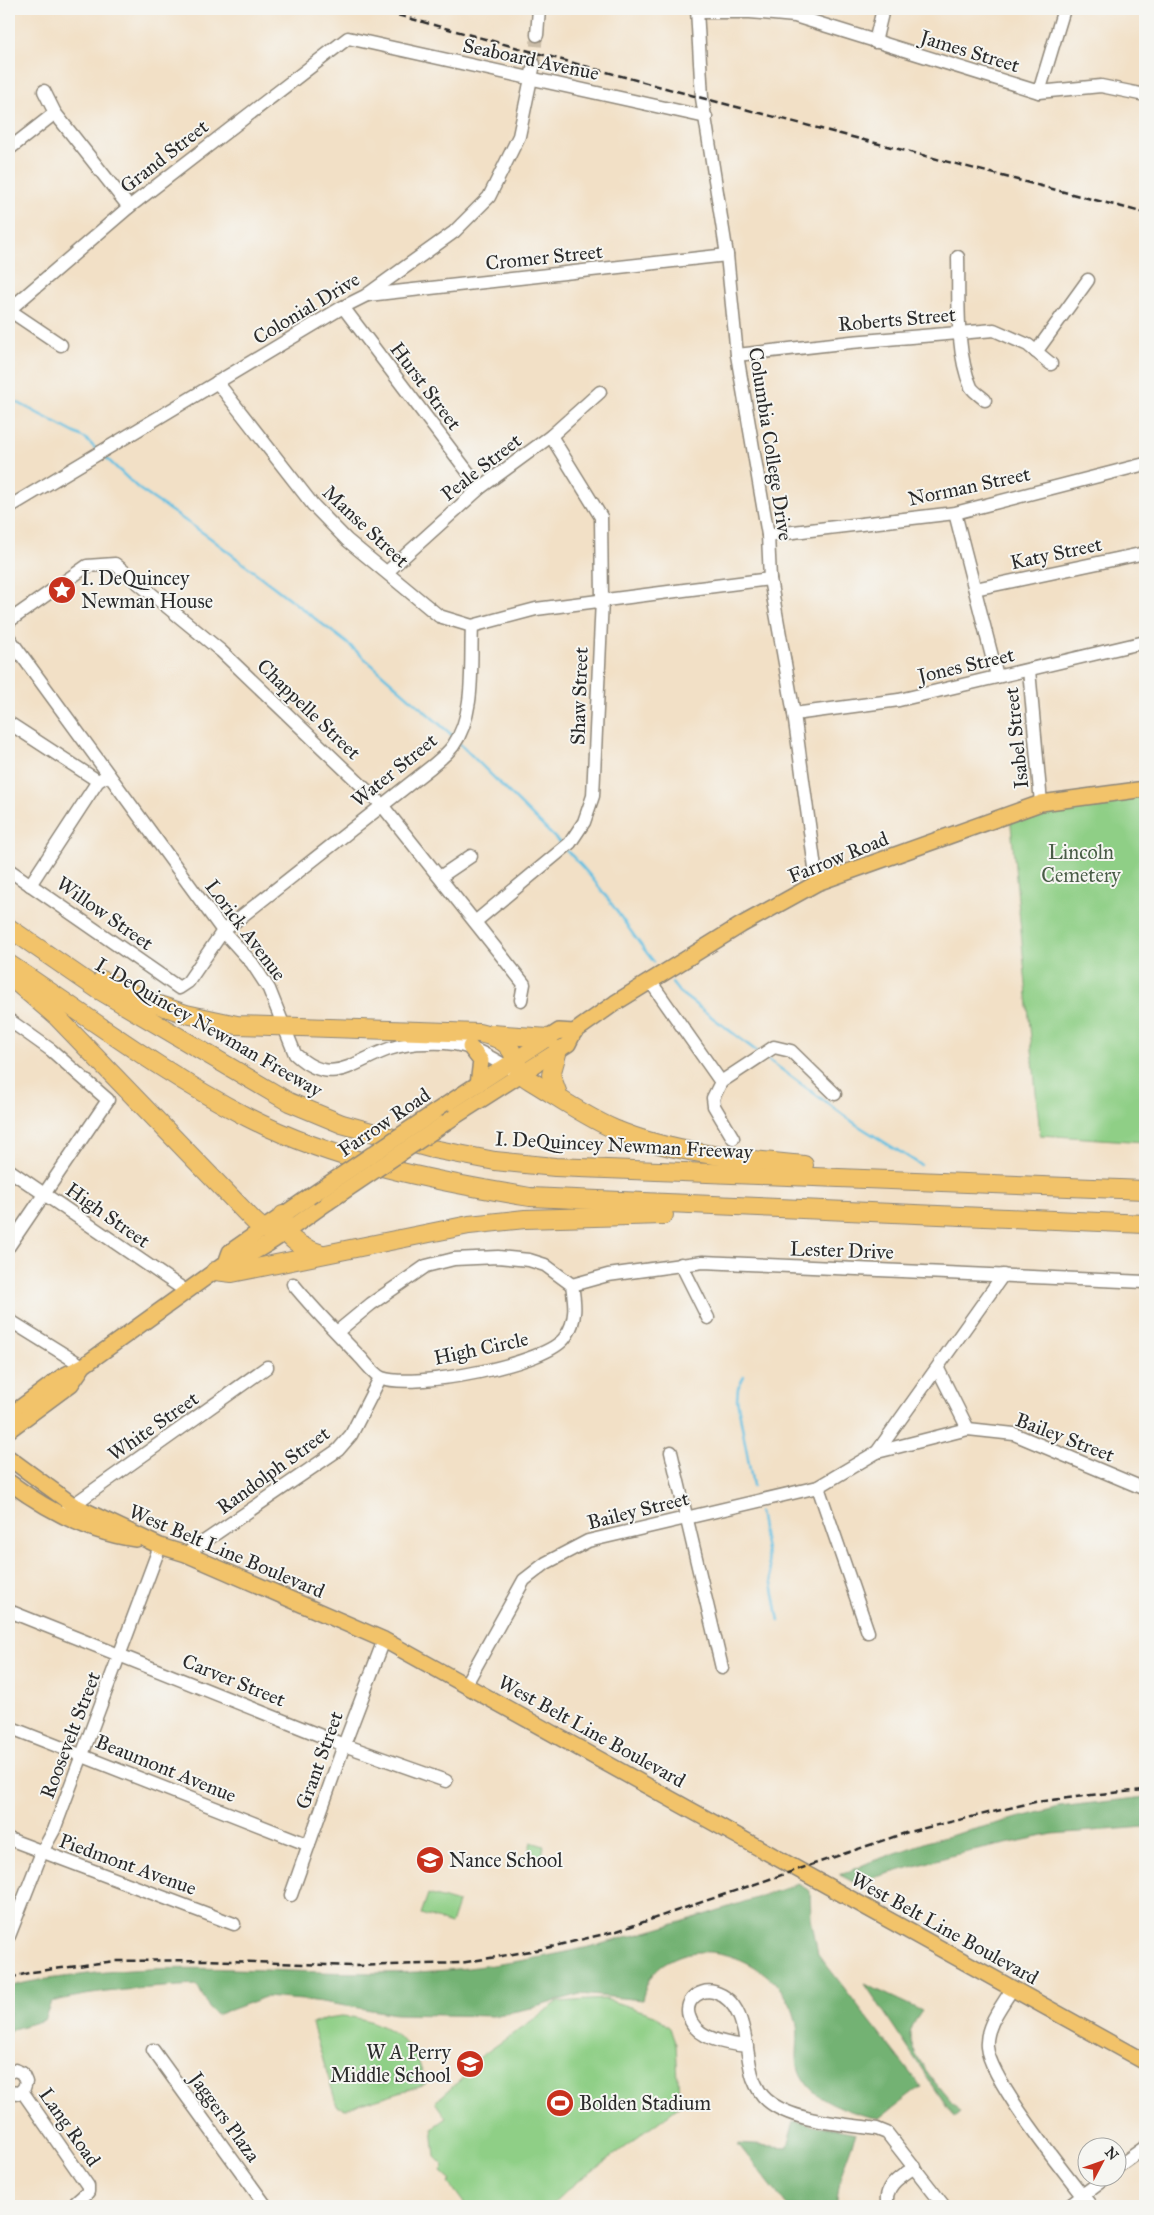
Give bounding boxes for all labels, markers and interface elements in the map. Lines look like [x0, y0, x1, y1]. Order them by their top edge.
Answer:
street label: James Street [915, 24, 1022, 78]
street label: Seaboard Avenue [461, 33, 601, 85]
street label: Grand Street [115, 114, 213, 198]
street label: Cromer Street [484, 239, 604, 275]
street label: Colonial Drive [248, 267, 364, 349]
street label: Roberts Street [837, 302, 957, 336]
street label: Hurst Street [385, 337, 467, 435]
street label: Columbia College Drive [743, 346, 798, 543]
street label: Peale Street [436, 428, 526, 506]
street label: Norman Street [906, 461, 1032, 511]
street label: Manse Street [318, 480, 414, 572]
street label: Katy Street [1008, 532, 1104, 574]
place label: I. DeQuincey Newman House [81, 566, 213, 613]
place icon: I. DeQuincey Newman House [47, 575, 77, 605]
street label: Jones Street [913, 642, 1017, 689]
street label: Shaw Street [565, 647, 593, 745]
street label: Chappelle Street [252, 654, 366, 764]
street label: Isabel Street [999, 686, 1033, 790]
street label: Water Street [346, 728, 442, 812]
street label: Farrow Road [784, 826, 892, 888]
park label: Lincoln Cemetery [1041, 840, 1121, 887]
street label: Willow Street [52, 871, 158, 955]
street label: Lorick Avenue [200, 875, 292, 985]
street label: I. DeQuincey Newman Freeway [91, 952, 327, 1102]
street label: Farrow Road [333, 1082, 435, 1162]
street label: I. DeQuincey Newman Freeway [494, 1126, 754, 1164]
street label: High Street [61, 1177, 155, 1254]
street label: Lester Drive [790, 1236, 894, 1264]
street label: High Circle [431, 1326, 531, 1371]
street label: White Street [103, 1386, 203, 1466]
street label: Bailey Street [1012, 1407, 1118, 1467]
street label: Randolph Street [212, 1421, 334, 1519]
street label: Bailey Street [585, 1486, 691, 1534]
street label: West Belt Line Boulevard [126, 1499, 328, 1603]
street label: Carver Street [179, 1648, 289, 1712]
street label: Roosevelt Street [35, 1668, 105, 1802]
street label: West Belt Line Boulevard [494, 1670, 690, 1792]
street label: Grant Street [290, 1708, 348, 1812]
street label: Beaumont Avenue [92, 1729, 240, 1807]
street label: Piedmont Avenue [56, 1828, 200, 1900]
school or university icon: Nance School [415, 1845, 445, 1875]
place label: Nance School [449, 1848, 563, 1872]
street label: West Belt Line Boulevard [847, 1867, 1043, 1989]
place label: W A Perry Middle School [330, 2040, 452, 2087]
school or university icon: W A Perry Middle School [455, 2049, 485, 2079]
street label: Jaggers Plaza [182, 2066, 266, 2168]
street label: Lang Road [33, 2083, 106, 2171]
sports icon: Bolden Stadium [545, 2088, 575, 2118]
place label: Bolden Stadium [579, 2091, 711, 2115]
north arrow [1076, 2138, 1126, 2188]
text: N [1101, 2144, 1122, 2164]

